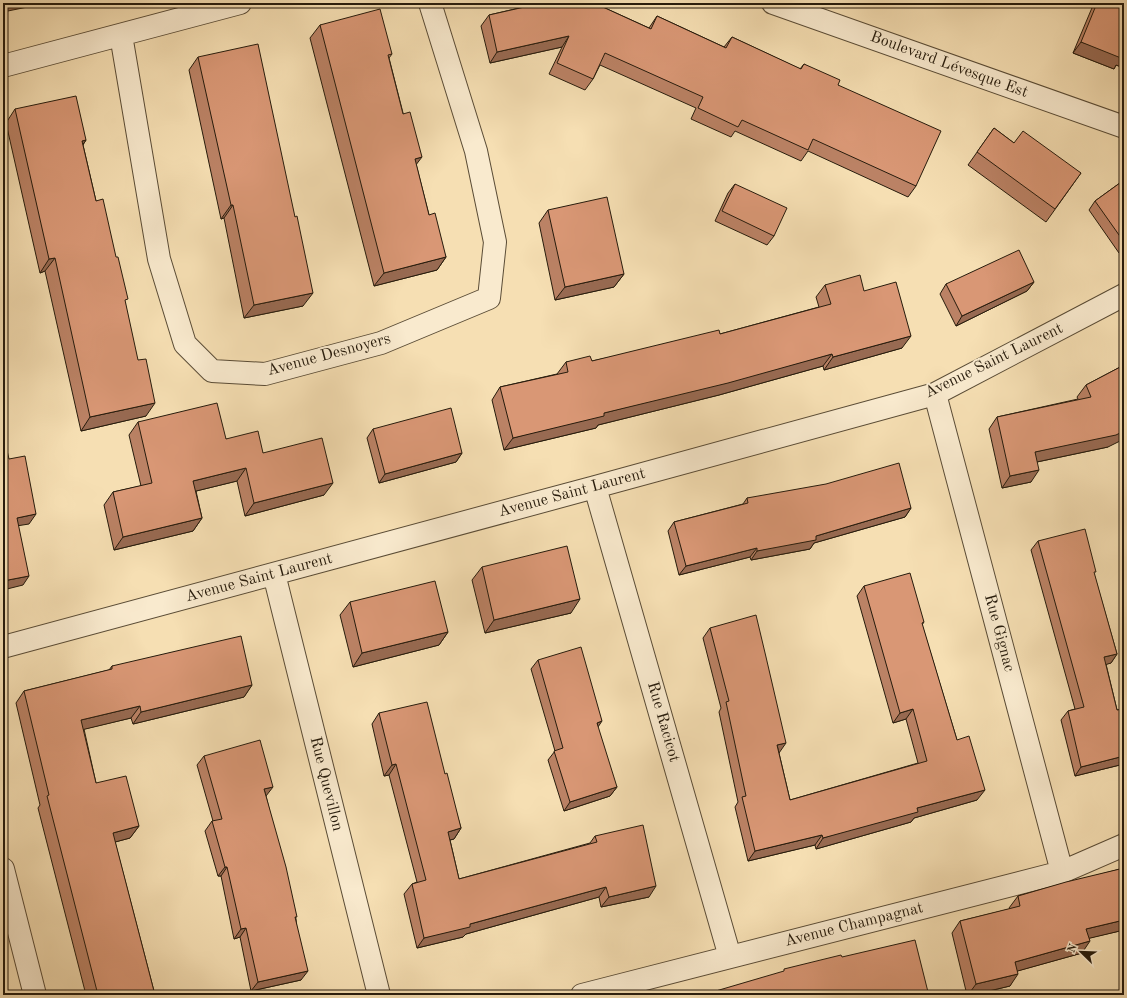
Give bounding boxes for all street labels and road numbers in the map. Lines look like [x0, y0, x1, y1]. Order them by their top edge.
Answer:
street label: Boulevard Lévesque Est [868, 29, 1030, 101]
street label: Avenue Saint Laurent [922, 320, 1066, 401]
street label: Avenue Desnoyers [265, 331, 393, 379]
street label: Avenue Saint Laurent [497, 466, 648, 520]
street label: Avenue Saint Laurent [184, 551, 335, 605]
street label: Rue Gignac [981, 592, 1017, 674]
street label: Rue Racicot [644, 680, 682, 764]
street label: Rue Quevillon [307, 735, 346, 833]
street label: Avenue Champagnat [783, 900, 925, 950]

